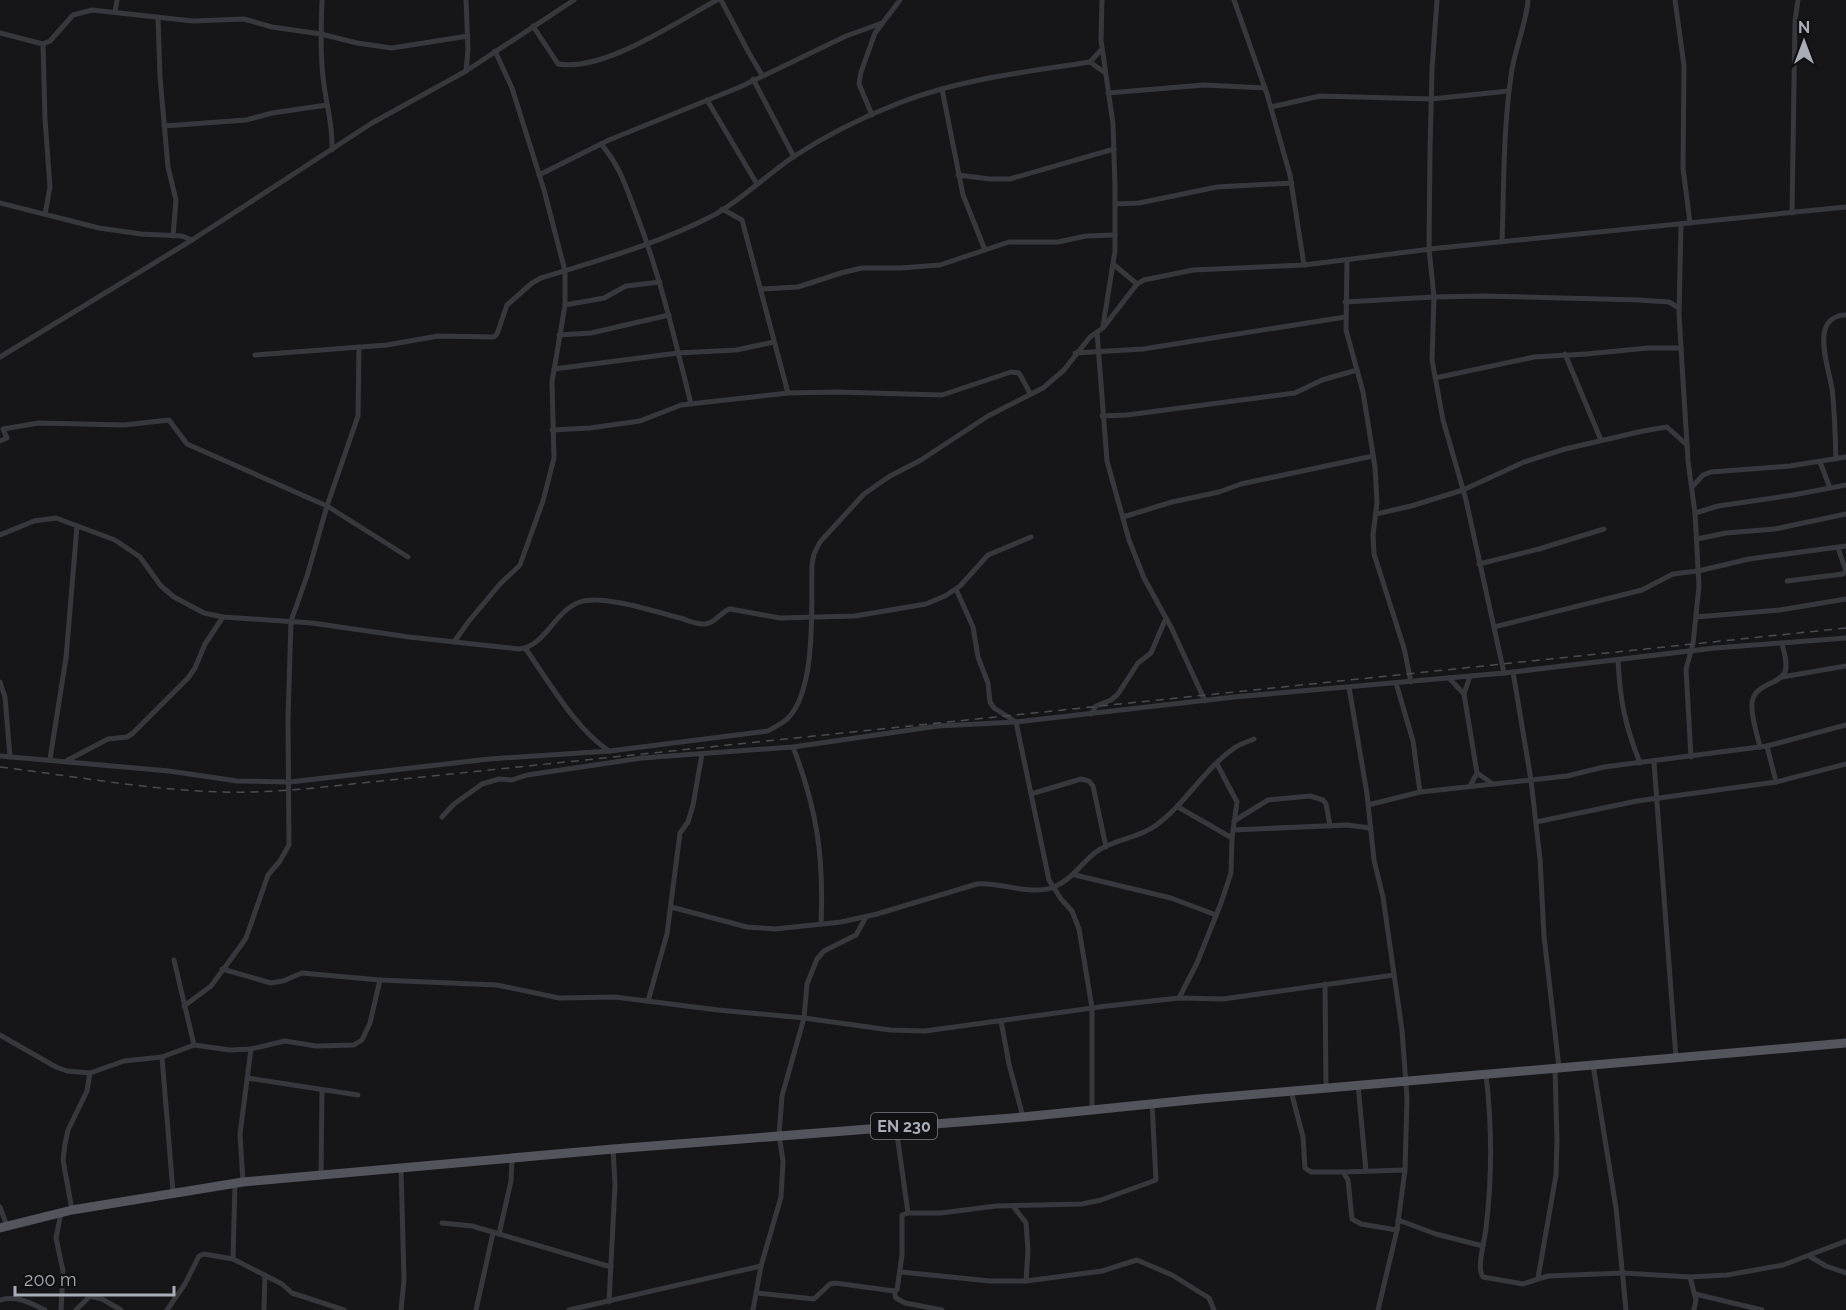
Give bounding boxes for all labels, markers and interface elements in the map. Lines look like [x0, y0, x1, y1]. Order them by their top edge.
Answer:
north arrow [1774, 12, 1834, 72]
text: N [1798, 18, 1810, 37]
road number: EN 230 [871, 1113, 937, 1139]
scale bar [15, 1259, 174, 1297]
text: 200 m [24, 1269, 77, 1290]

